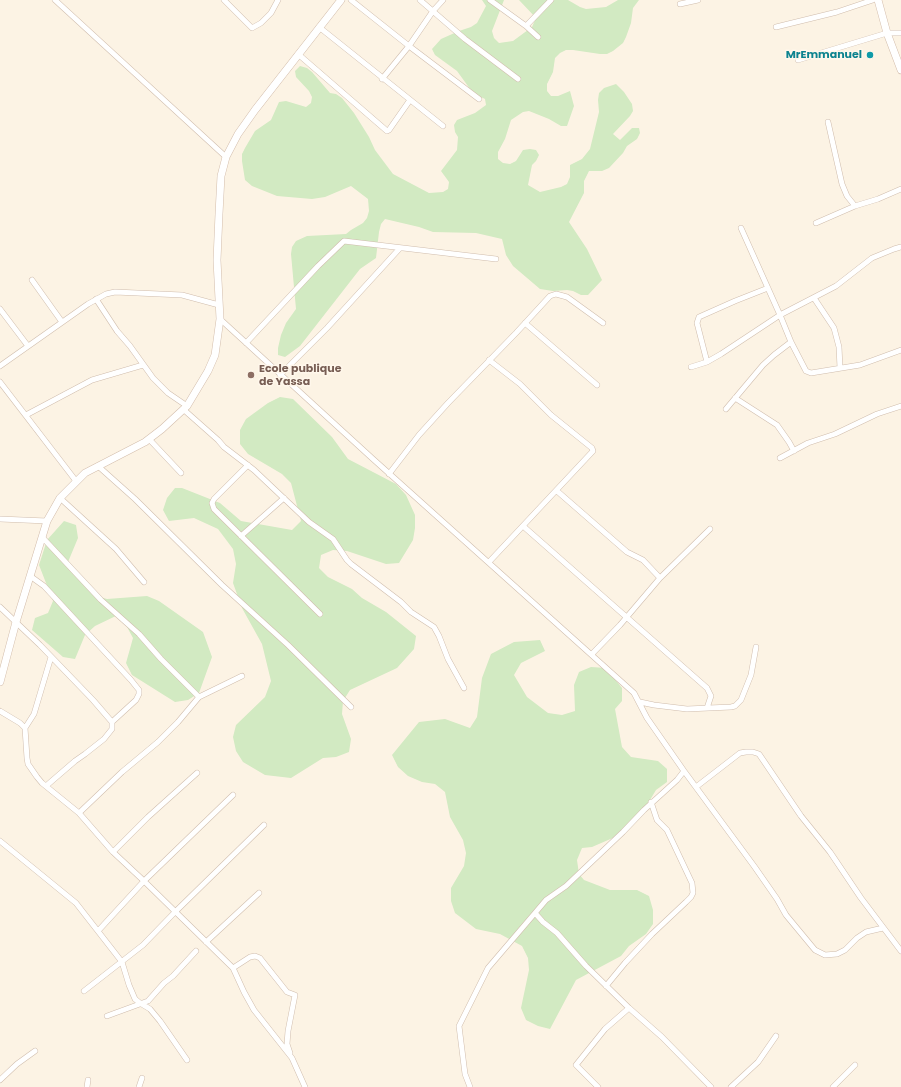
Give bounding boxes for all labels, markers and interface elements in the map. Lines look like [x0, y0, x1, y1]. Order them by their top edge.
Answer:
place label: MrEmmanuel [786, 48, 862, 62]
marker: MrEmmanuel [865, 50, 875, 60]
place label: Ecole publique de Yassa [259, 362, 341, 388]
marker: Ecole publique de Yassa [246, 370, 256, 380]

